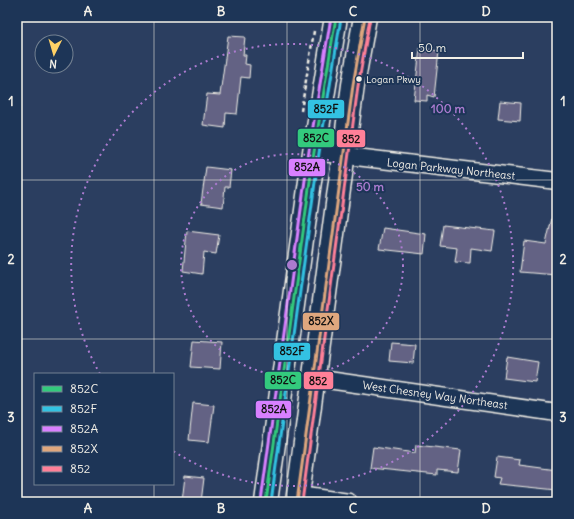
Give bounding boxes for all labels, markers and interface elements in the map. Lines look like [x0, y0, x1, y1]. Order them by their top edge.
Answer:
text: A [84, 3, 93, 20]
text: B [217, 3, 226, 20]
text: C [349, 3, 358, 20]
text: D [481, 3, 491, 20]
north arrow [34, 34, 74, 74]
scale bar [412, 34, 523, 60]
text: 50 m [418, 40, 447, 55]
text: N [49, 57, 58, 71]
place label: Logan Pkwy [366, 73, 421, 86]
marker: Logan Pkwy [354, 74, 364, 84]
text: 1 [8, 93, 14, 110]
text: 1 [560, 93, 566, 110]
line badge: 852F [307, 99, 345, 119]
text: 100 m [431, 101, 465, 116]
text: 852F [314, 102, 339, 116]
line badge: 852C [297, 128, 335, 148]
line badge: 852 [336, 129, 366, 148]
text: 852C [303, 131, 330, 145]
text: 852 [342, 132, 360, 146]
street label: Logan Parkway Northeast [386, 155, 516, 183]
line badge: 852A [288, 158, 326, 177]
text: 852A [294, 160, 320, 174]
text: 50 m [356, 179, 385, 194]
text: 2 [7, 251, 15, 268]
text: 2 [559, 251, 567, 268]
centre of rings [285, 258, 299, 272]
line badge: 852X [302, 312, 340, 331]
text: 852X [308, 314, 334, 328]
line badge: 852F [273, 342, 311, 361]
text: 852F [280, 344, 305, 358]
line badge: 852C [264, 371, 302, 390]
line badge: 852 [303, 371, 334, 390]
legend [34, 373, 174, 485]
text: 852C [270, 373, 297, 387]
text: 852 [309, 374, 327, 388]
street label: West Chesney Way Northeast [362, 378, 509, 412]
text: 852C [70, 381, 98, 396]
line badge: 852A [255, 400, 292, 419]
text: 852F [70, 401, 97, 416]
text: 852A [261, 402, 287, 416]
text: 3 [7, 409, 15, 426]
text: 3 [559, 409, 567, 426]
text: 852A [70, 421, 98, 436]
text: 852X [70, 441, 98, 456]
text: 852 [70, 461, 91, 476]
text: A [84, 500, 93, 517]
text: B [217, 500, 226, 517]
text: C [349, 500, 358, 517]
text: D [481, 500, 491, 517]

